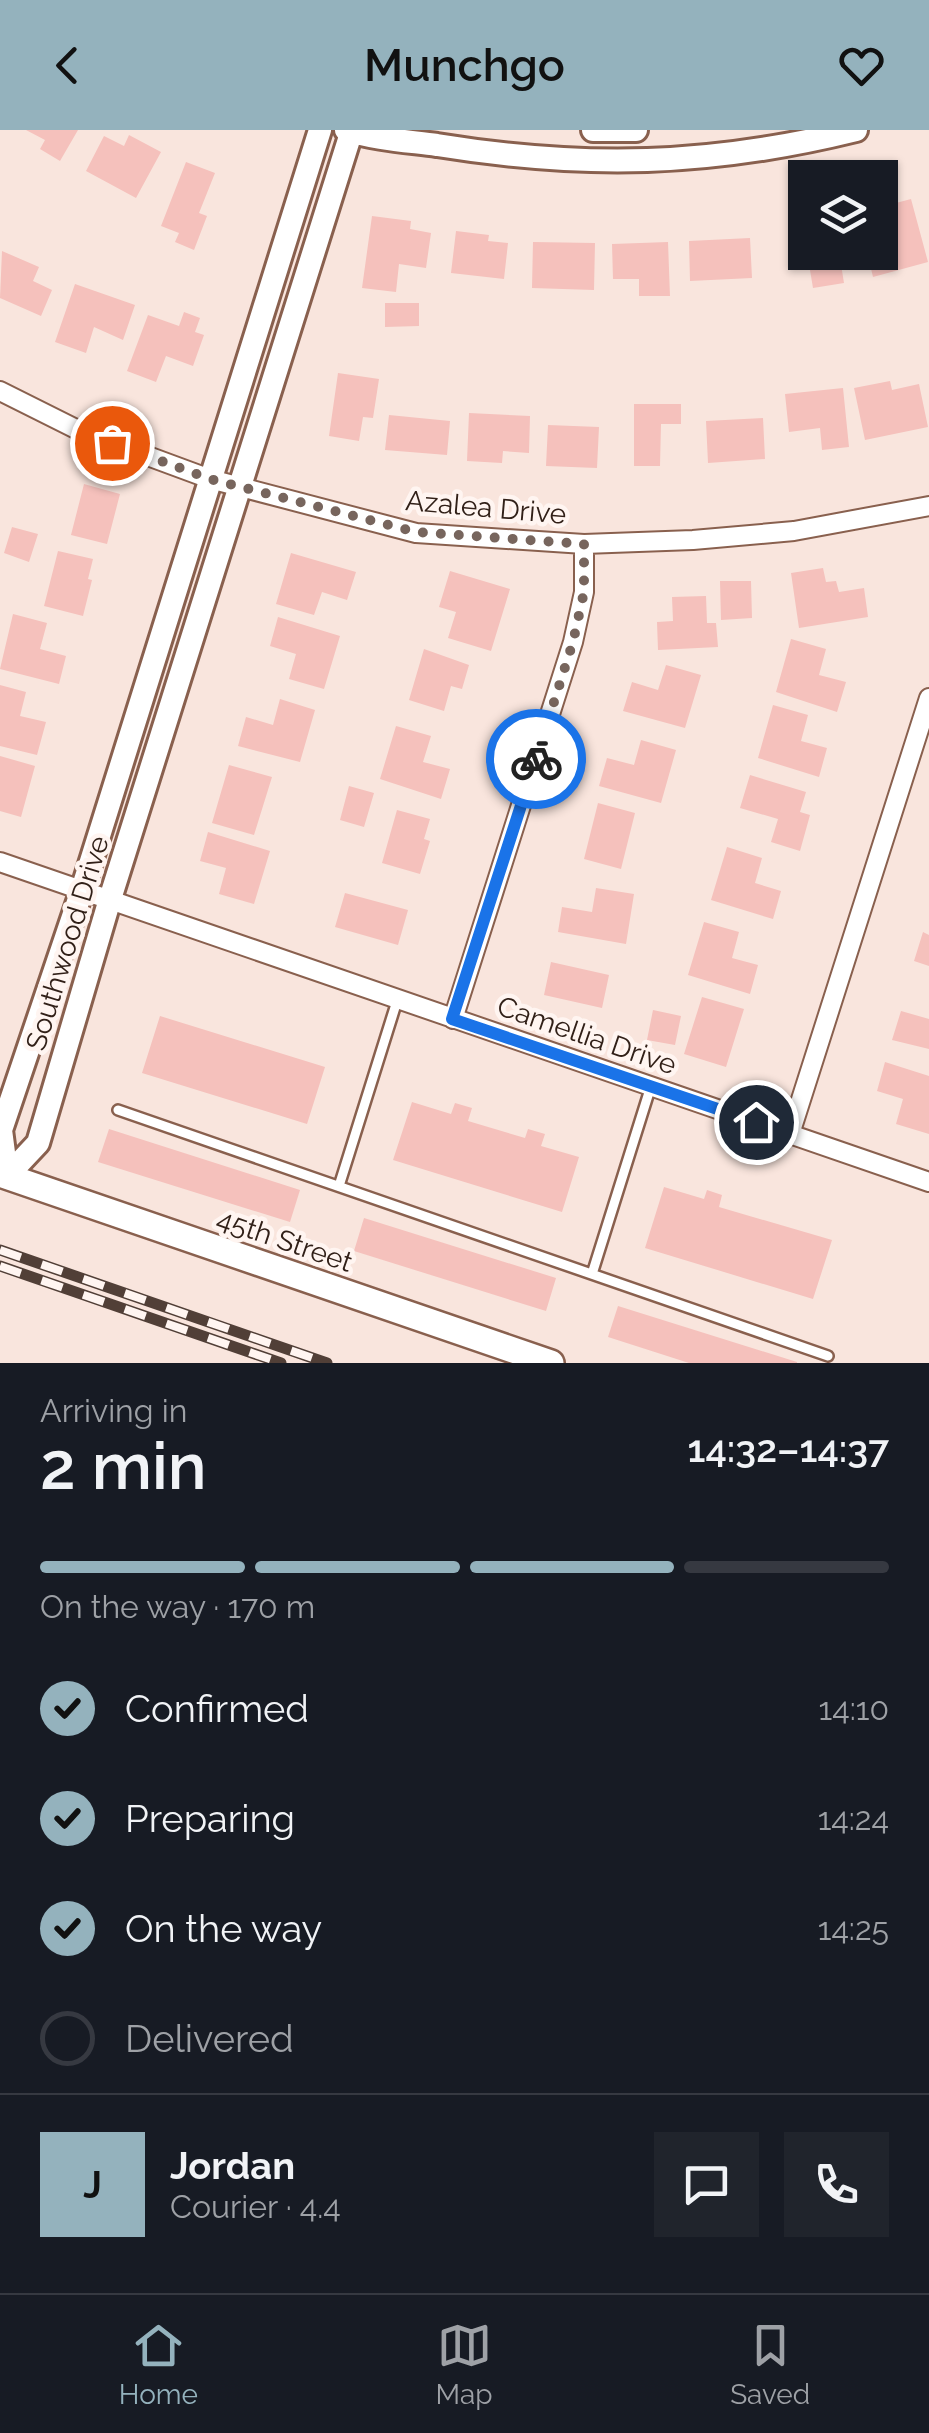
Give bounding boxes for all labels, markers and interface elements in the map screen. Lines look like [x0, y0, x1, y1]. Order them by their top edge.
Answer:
icon: back [40, 38, 95, 93]
icon: heart [834, 38, 889, 93]
text: Munchgo [364, 39, 565, 92]
map controls [788, 160, 898, 270]
button: layers [788, 160, 898, 270]
pin [70, 401, 155, 486]
icon: bag [85, 416, 140, 471]
street label: Azalea Drive [404, 484, 568, 531]
courier [486, 709, 586, 809]
icon: bike [509, 732, 564, 787]
street label: Southwood Drive [19, 832, 116, 1054]
street label: Camellia Drive [493, 989, 681, 1082]
pin [714, 1080, 799, 1165]
icon: home [729, 1095, 784, 1150]
street label: 45th Street [213, 1202, 357, 1279]
text: Arriving in [40, 1392, 187, 1429]
text: 14:32–14:37 [687, 1426, 889, 1471]
text: 2 min [40, 1428, 207, 1504]
text: On the way · 170 m [40, 1588, 315, 1625]
icon: check [40, 1681, 95, 1736]
text: Confirmed [125, 1686, 309, 1731]
text: 14:10 [819, 1690, 889, 1727]
icon: check [40, 1791, 95, 1846]
text: Preparing [125, 1796, 295, 1841]
text: 14:24 [818, 1800, 889, 1837]
icon: check [40, 1901, 95, 1956]
text: On the way [125, 1906, 322, 1951]
text: 14:25 [818, 1910, 889, 1947]
text: Delivered [125, 2016, 294, 2061]
button: chat [654, 2132, 759, 2237]
button: phone [784, 2132, 889, 2237]
text: Jordan [170, 2143, 295, 2188]
text: J [83, 2162, 102, 2207]
text: Courier · 4.4 [170, 2188, 341, 2225]
tab: Home [119, 2318, 198, 2411]
tab: Map [436, 2318, 493, 2411]
tab: Saved [730, 2318, 810, 2411]

